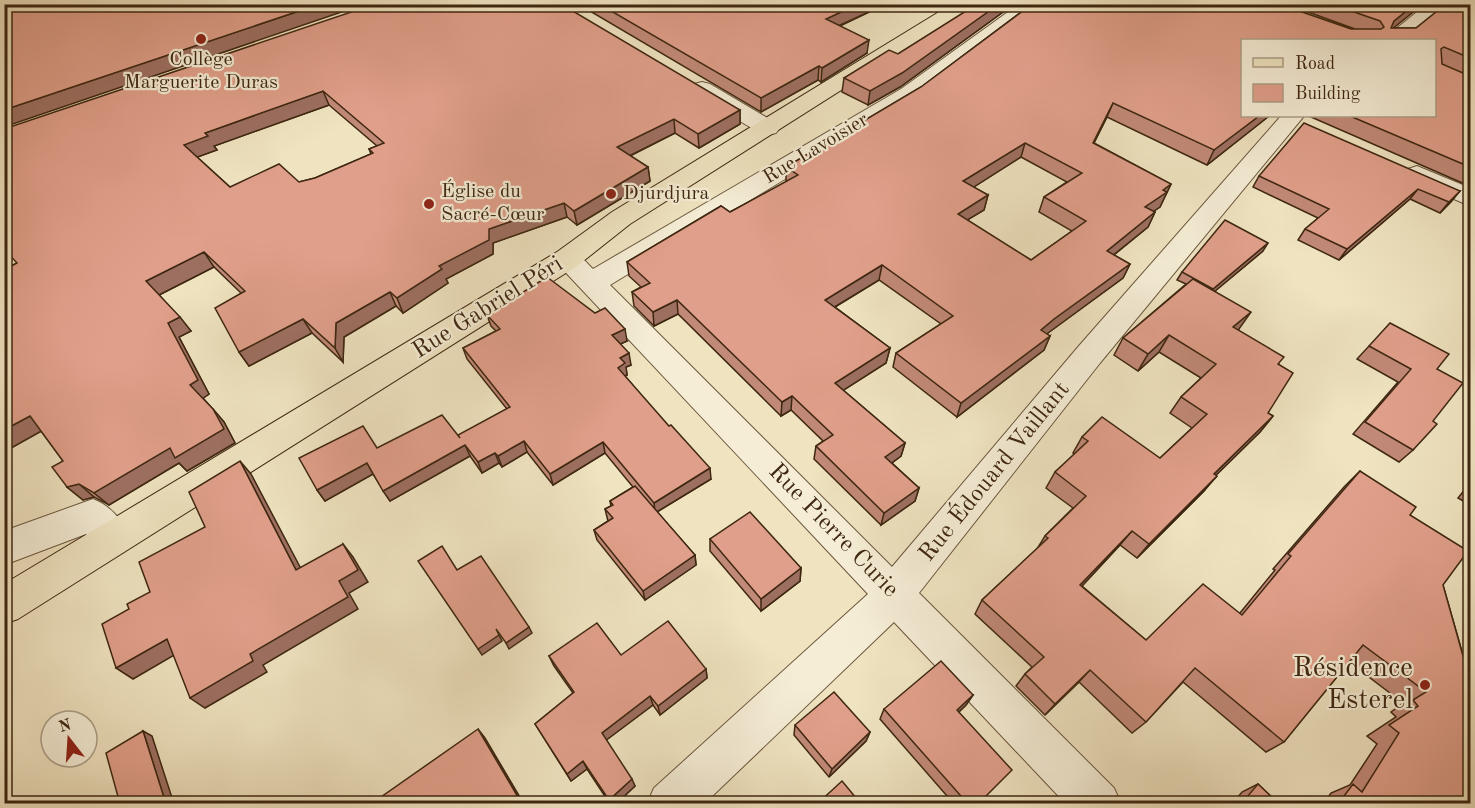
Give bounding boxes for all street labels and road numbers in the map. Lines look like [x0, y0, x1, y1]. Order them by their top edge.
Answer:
street label: Rue Lavoisier [760, 110, 872, 188]
street label: Rue Gabriel Péri [409, 252, 567, 364]
street label: Rue Édouard Vaillant [912, 375, 1075, 566]
street label: Rue Pierre Curie [763, 460, 903, 602]

